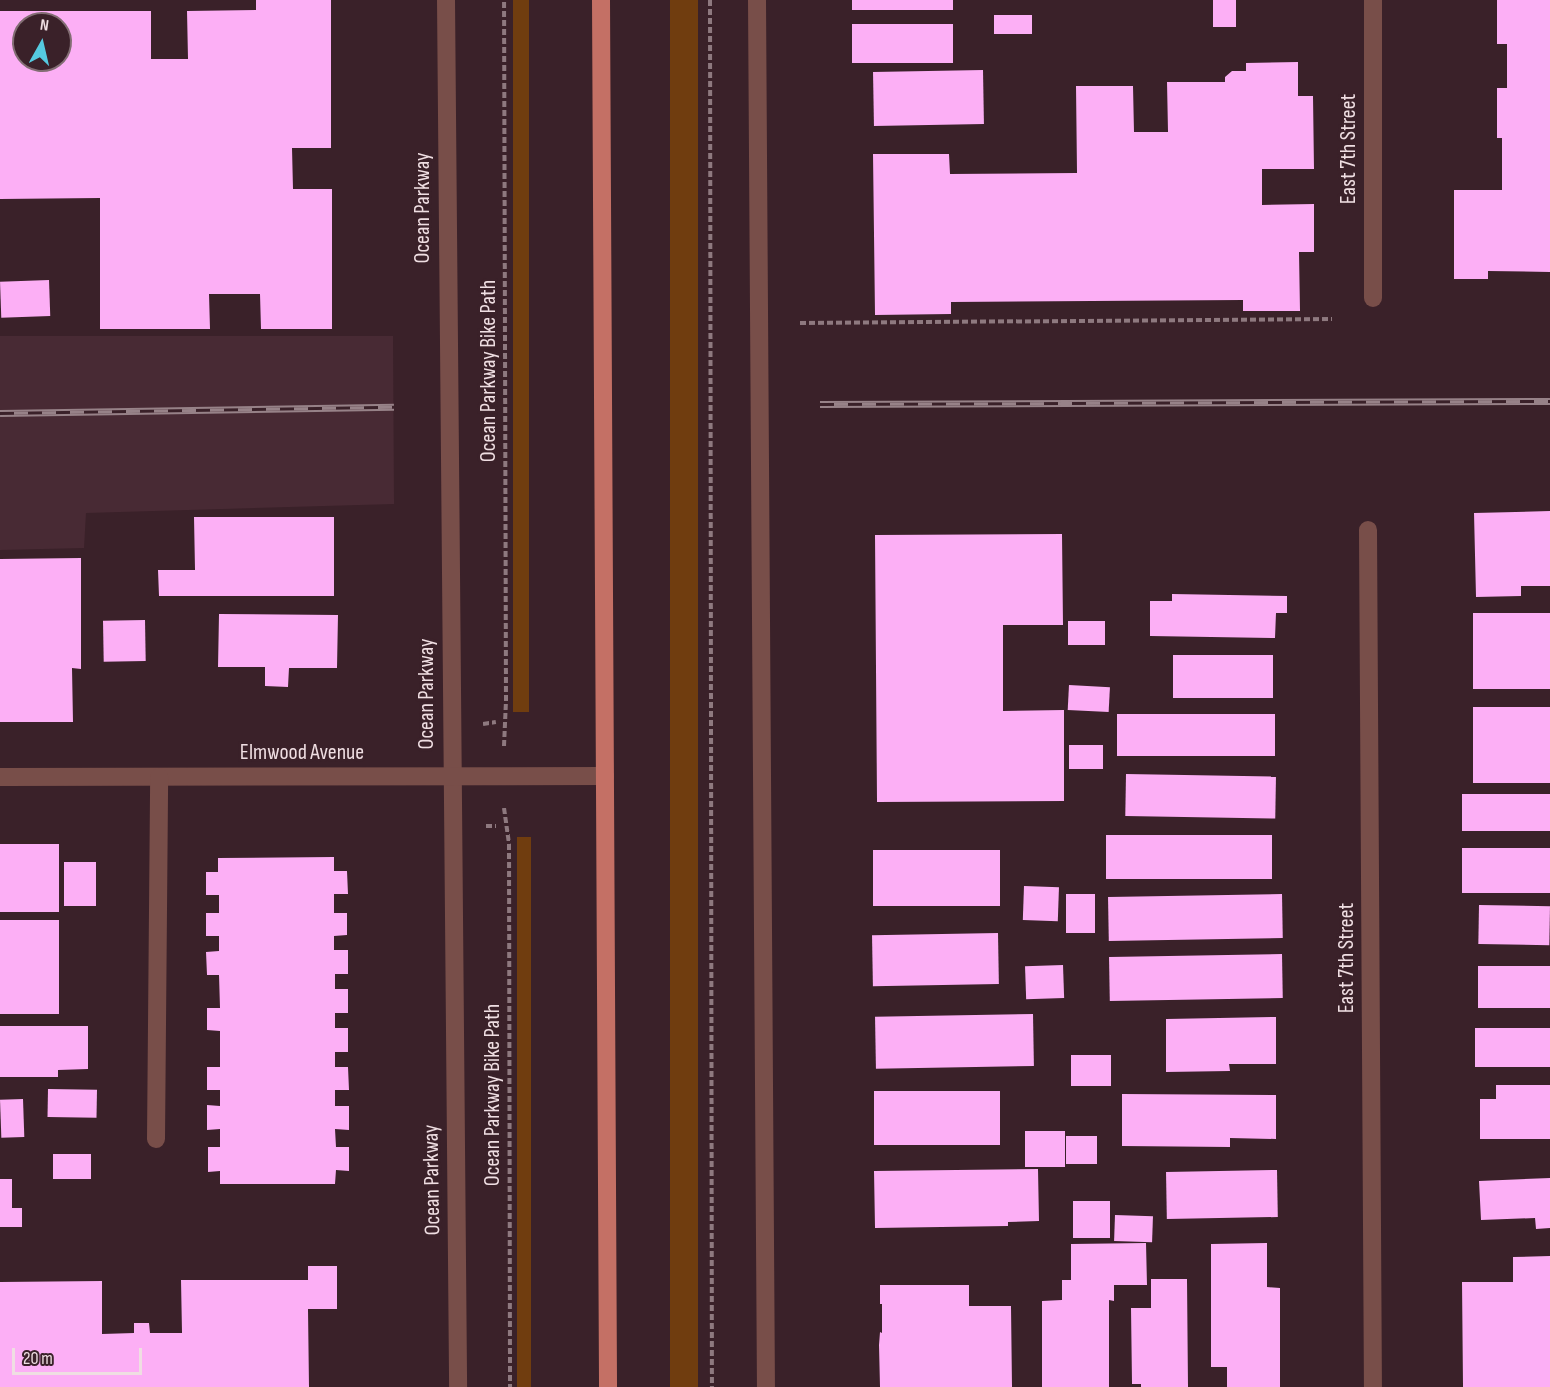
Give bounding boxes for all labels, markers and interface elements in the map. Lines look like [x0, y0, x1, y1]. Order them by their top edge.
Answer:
north arrow [12, 12, 72, 72]
text: N [39, 16, 50, 36]
street label: East 7th Street [1336, 94, 1362, 204]
street label: Ocean Parkway [410, 153, 436, 263]
street label: Ocean Parkway Bike Path [476, 280, 502, 462]
street label: Ocean Parkway [414, 639, 440, 749]
street label: Elmwood Avenue [240, 740, 364, 766]
street label: East 7th Street [1334, 903, 1360, 1013]
street label: Ocean Parkway Bike Path [480, 1004, 506, 1186]
street label: Ocean Parkway [418, 1124, 446, 1236]
scale bar [15, 1336, 146, 1374]
text: 20 m [23, 1348, 53, 1369]

